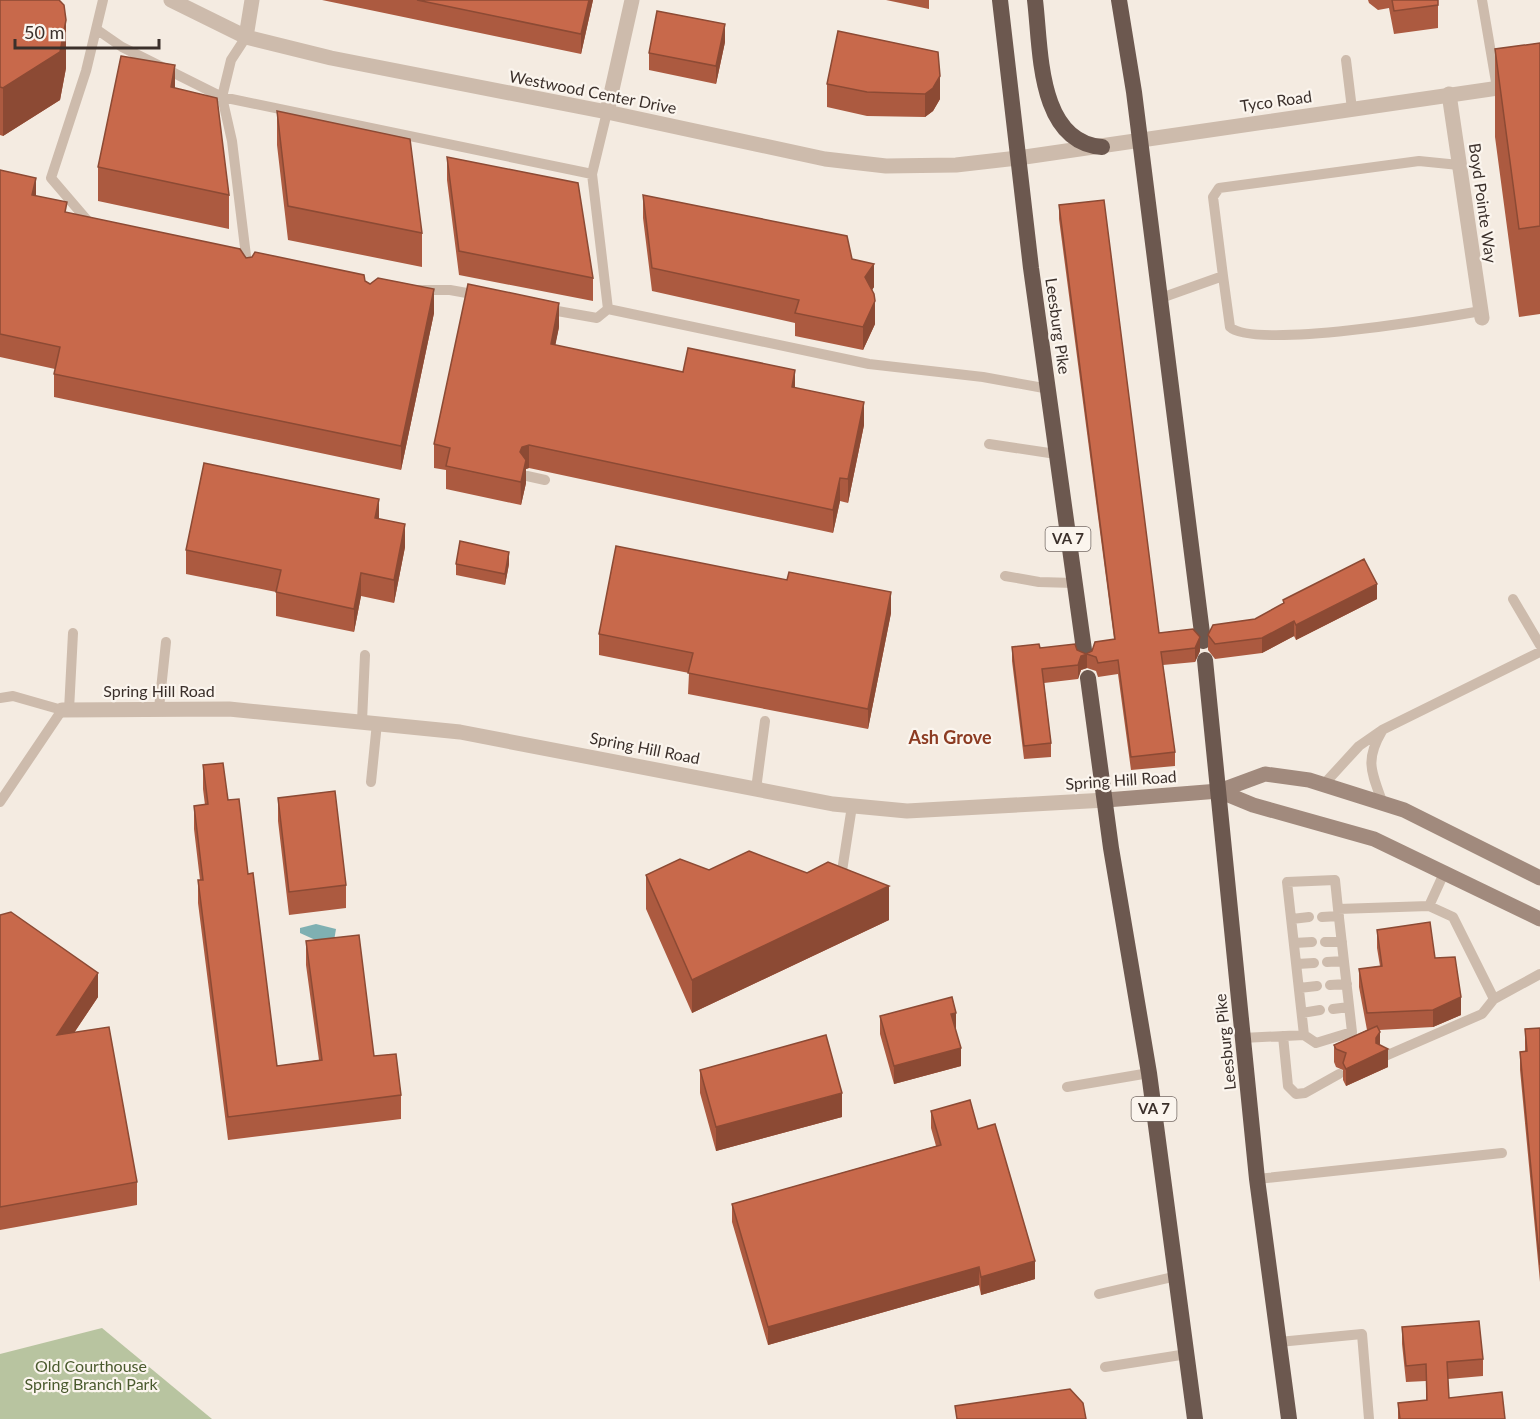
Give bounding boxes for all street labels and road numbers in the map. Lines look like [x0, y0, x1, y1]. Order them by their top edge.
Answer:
street label: Westwood Center Drive [508, 66, 678, 117]
street label: Tyco Road [1239, 86, 1313, 115]
street label: Boyd Pointe Way [1466, 142, 1501, 265]
street label: Leesburg Pike [1042, 277, 1075, 375]
road number: VA 7 [1046, 527, 1090, 551]
street label: Spring Hill Road [103, 681, 215, 700]
street label: Spring Hill Road [589, 728, 702, 767]
street label: Spring Hill Road [1065, 766, 1177, 793]
street label: Leesburg Pike [1210, 993, 1239, 1091]
road number: VA 7 [1132, 1097, 1176, 1121]

